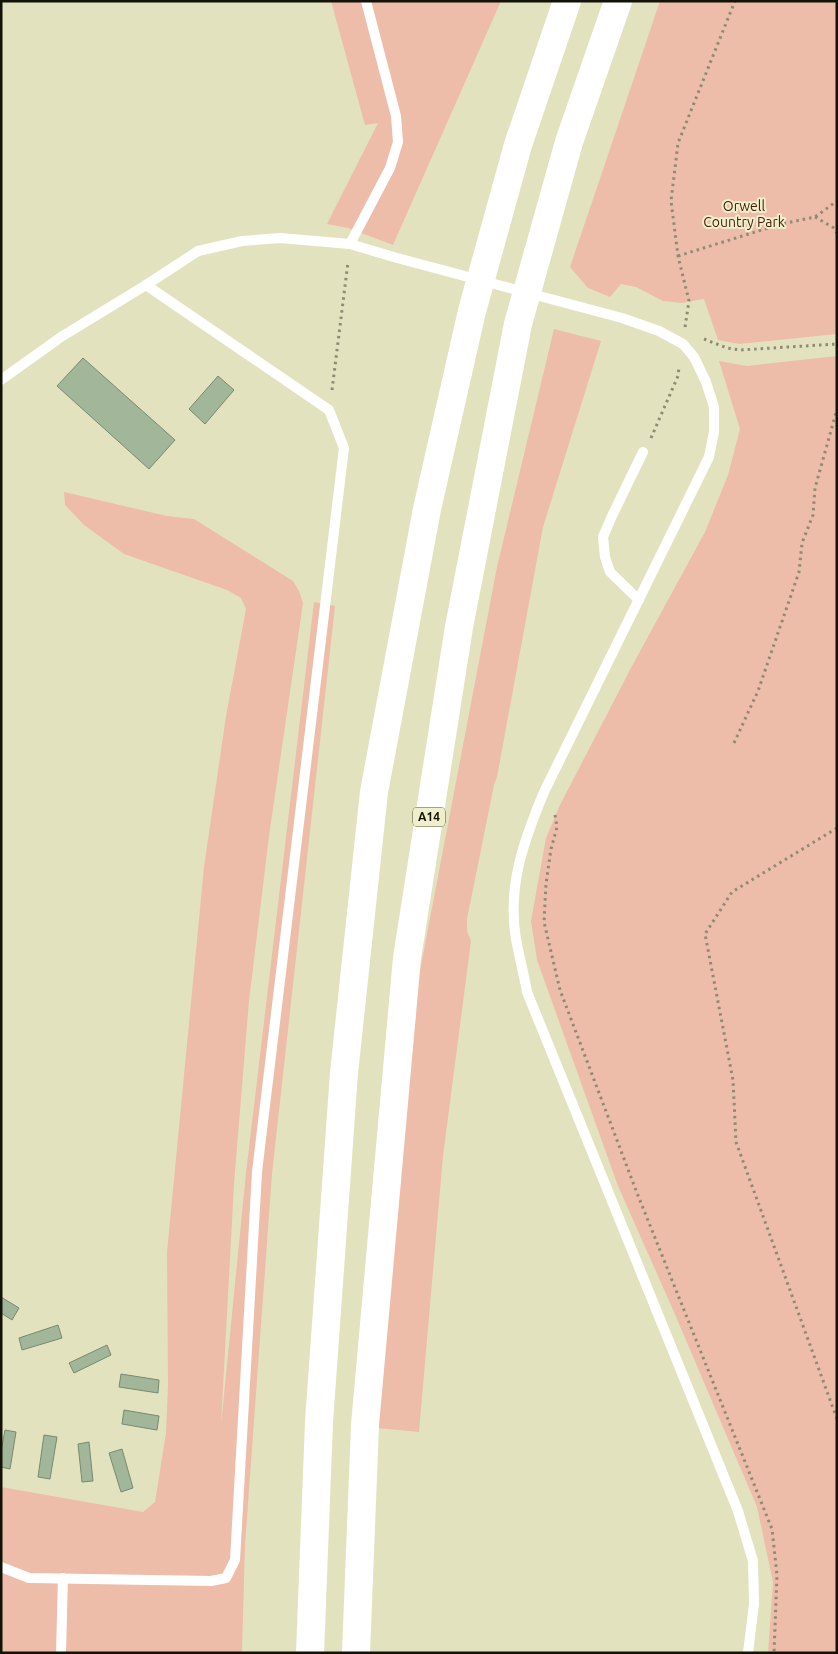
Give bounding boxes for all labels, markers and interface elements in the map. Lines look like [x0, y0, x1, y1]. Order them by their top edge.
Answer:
park label: Orwell Country Park [703, 198, 785, 230]
road number: A14 [413, 808, 445, 826]

